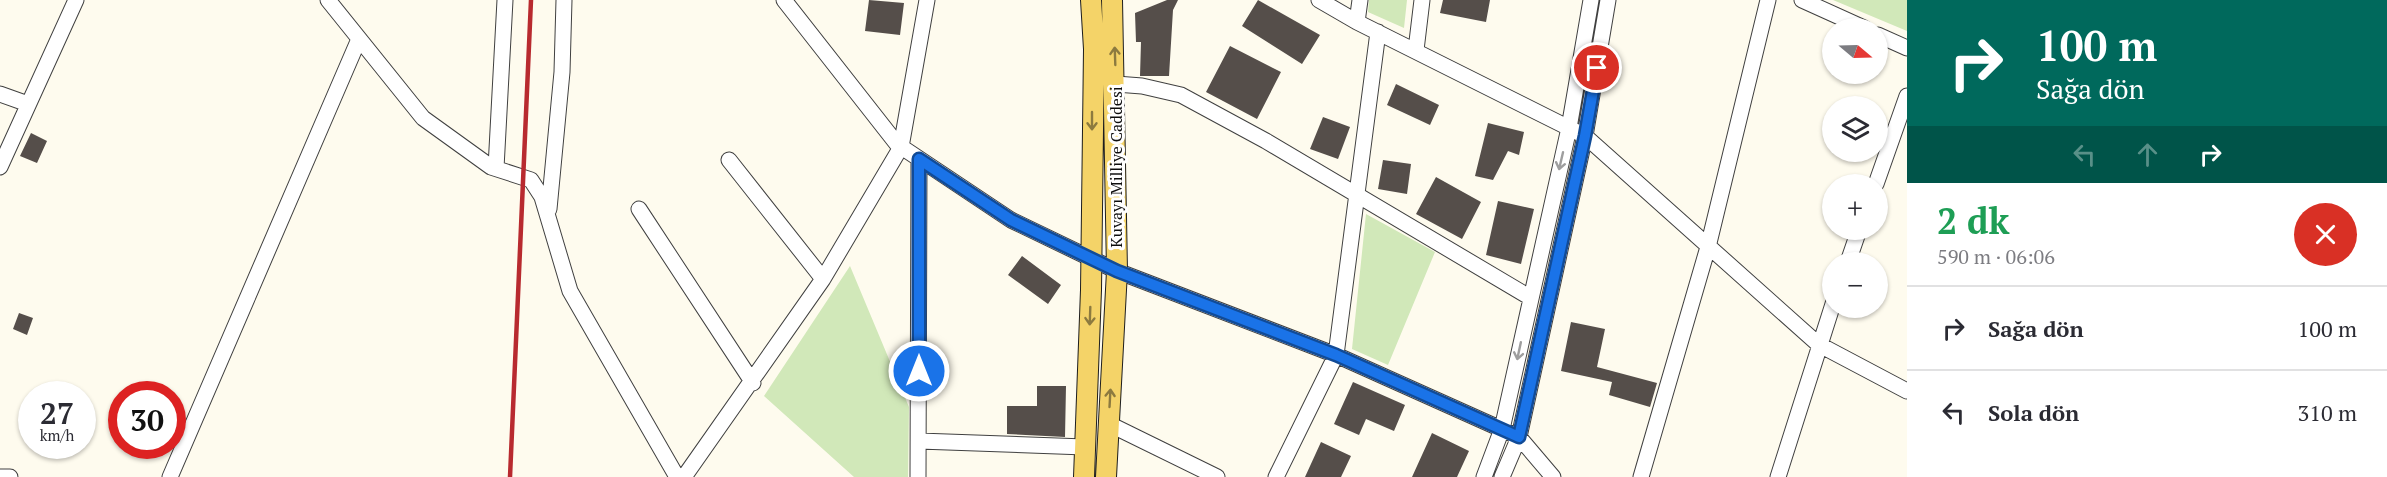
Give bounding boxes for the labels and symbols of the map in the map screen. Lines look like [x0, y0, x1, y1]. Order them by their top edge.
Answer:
north arrow [1822, 18, 1888, 84]
pin [1571, 42, 1622, 93]
one-way arrow [1109, 46, 1120, 66]
street label: Kuvayı Milliye Caddesi [1105, 86, 1127, 248]
one-way arrow [1086, 111, 1098, 131]
one-way arrow [1555, 151, 1567, 170]
one-way arrow [1084, 306, 1096, 326]
position arrow [887, 339, 951, 403]
one-way arrow [1513, 341, 1524, 360]
speed limit sign: 30 [108, 381, 186, 459]
one-way arrow [1105, 388, 1116, 408]

